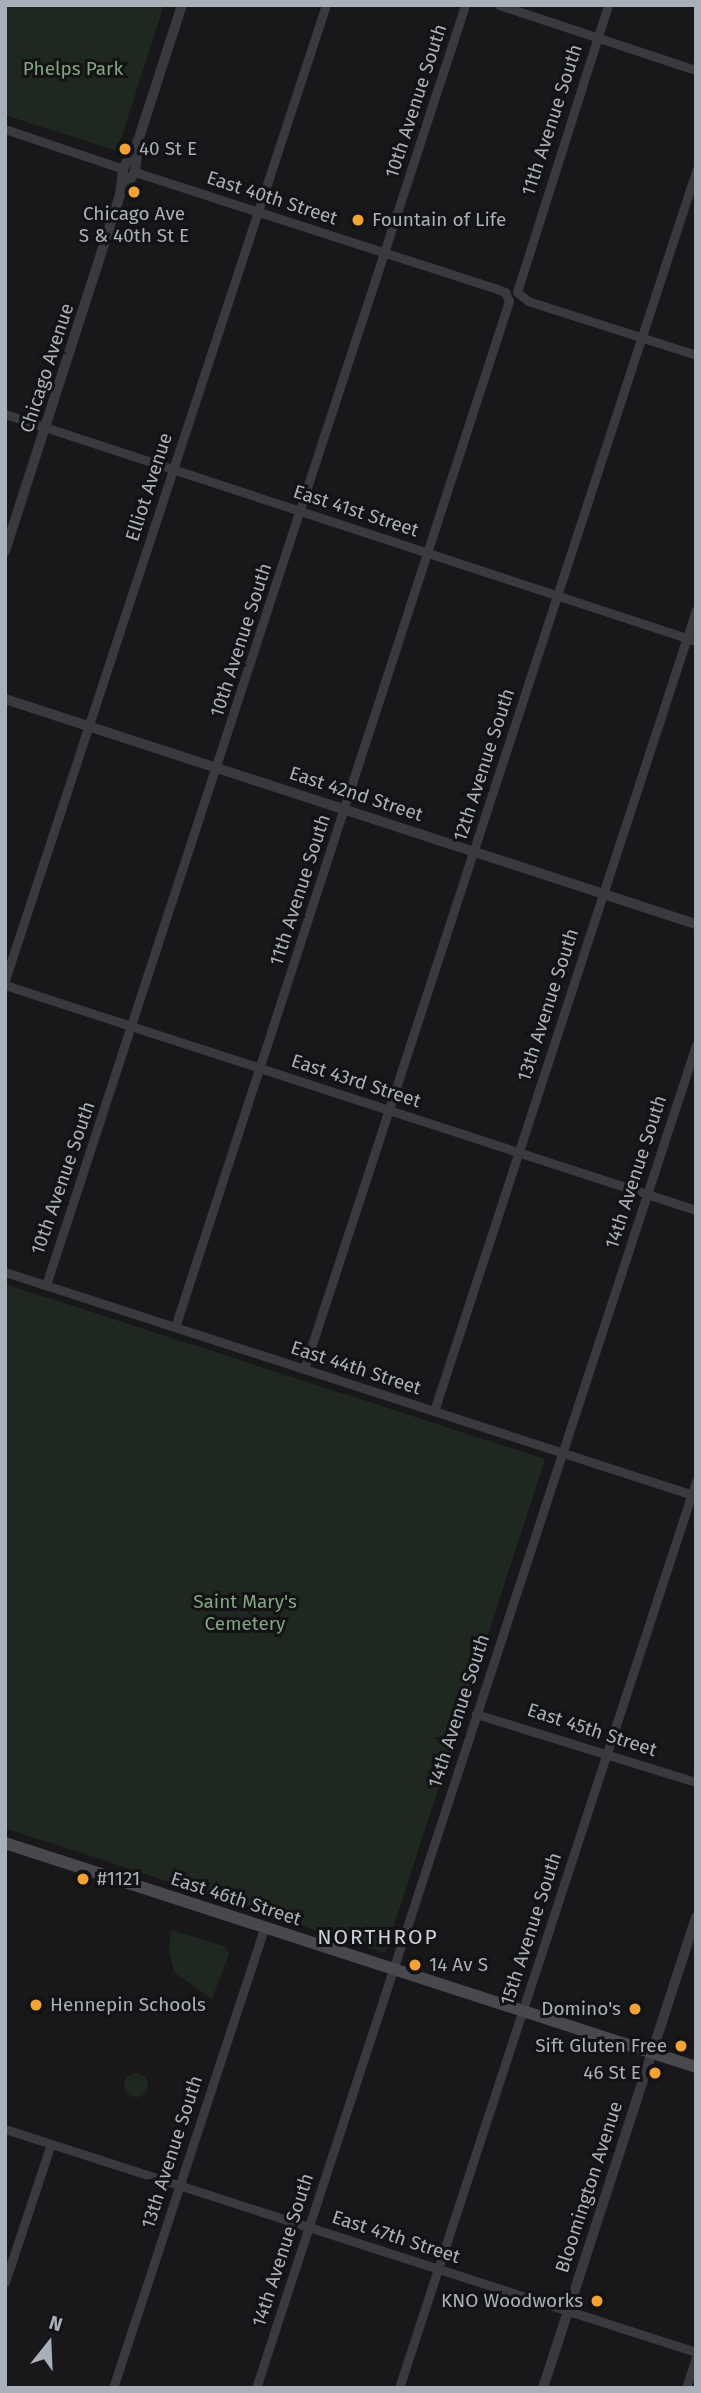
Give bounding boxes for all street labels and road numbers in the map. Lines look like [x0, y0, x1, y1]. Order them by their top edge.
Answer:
street label: 10th Avenue South [380, 21, 452, 181]
street label: 11th Avenue South [517, 41, 587, 199]
street label: East 40th Street [204, 166, 340, 230]
street label: Chicago Avenue [15, 300, 79, 436]
street label: Elliot Avenue [121, 430, 177, 544]
street label: East 41st Street [290, 480, 422, 542]
street label: 10th Avenue South [205, 560, 277, 720]
street label: 12th Avenue South [449, 686, 519, 844]
street label: East 42nd Street [286, 762, 426, 826]
street label: 11th Avenue South [265, 811, 335, 969]
street label: 13th Avenue South [513, 926, 583, 1084]
street label: East 43rd Street [288, 1049, 424, 1113]
street label: 14th Avenue South [600, 1092, 672, 1252]
street label: 10th Avenue South [26, 1098, 100, 1258]
street label: East 44th Street [288, 1336, 424, 1400]
street label: 14th Avenue South [423, 1631, 495, 1791]
street label: East 45th Street [524, 1698, 660, 1762]
street label: 15th Avenue South [496, 1850, 566, 2008]
street label: East 46th Street [168, 1867, 304, 1931]
street label: 13th Avenue South [137, 2073, 207, 2231]
street label: Bloomington Avenue [551, 2098, 627, 2276]
street label: 14th Avenue South [247, 2170, 319, 2330]
street label: East 47th Street [329, 2206, 463, 2268]

